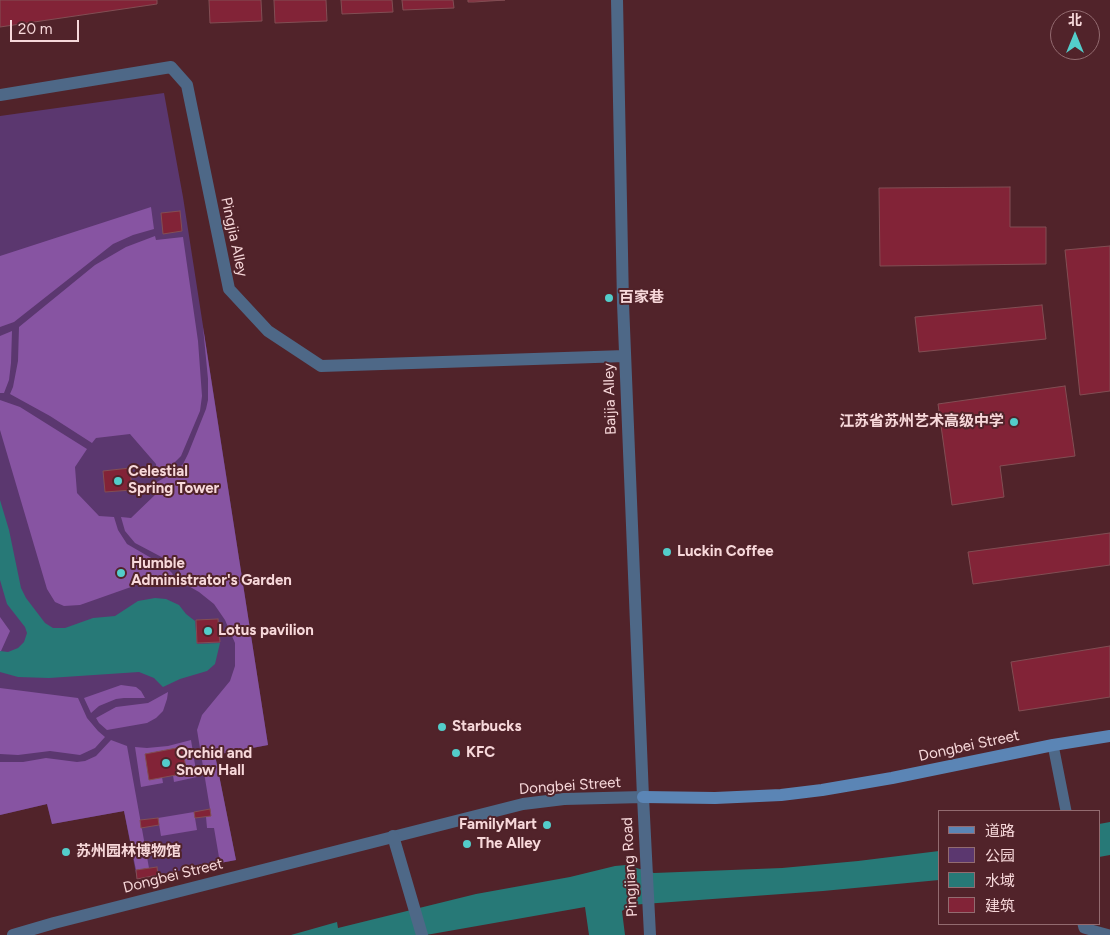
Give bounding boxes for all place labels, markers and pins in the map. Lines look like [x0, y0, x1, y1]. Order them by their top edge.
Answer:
place label: 百家巷 [619, 289, 664, 307]
marker: 百家巷 [603, 292, 615, 304]
place label: 江苏省苏州艺术高级中学 [839, 413, 1004, 431]
marker: 江苏省苏州艺术高级中学 [1008, 416, 1020, 428]
place label: Celestial Spring Tower [128, 463, 219, 498]
marker: Celestial Spring Tower [112, 475, 124, 487]
place label: Luckin Coffee [677, 543, 774, 561]
marker: Luckin Coffee [661, 546, 673, 558]
place label: Humble Administrator's Garden [131, 555, 292, 590]
marker: Humble Administrator's Garden [115, 567, 127, 579]
place label: Lotus pavilion [218, 622, 314, 640]
marker: Lotus pavilion [202, 625, 214, 637]
place label: Starbucks [452, 718, 521, 736]
marker: Starbucks [436, 721, 448, 733]
place label: KFC [466, 744, 495, 762]
place label: Orchid and Snow Hall [176, 745, 252, 780]
marker: KFC [450, 747, 462, 759]
marker: Orchid and Snow Hall [160, 757, 172, 769]
place label: FamilyMart [459, 816, 537, 834]
marker: FamilyMart [541, 819, 553, 831]
place label: The Alley [477, 835, 541, 853]
marker: The Alley [461, 838, 473, 850]
place label: 苏州园林博物馆 [76, 843, 181, 861]
marker: 苏州园林博物馆 [60, 846, 72, 858]

